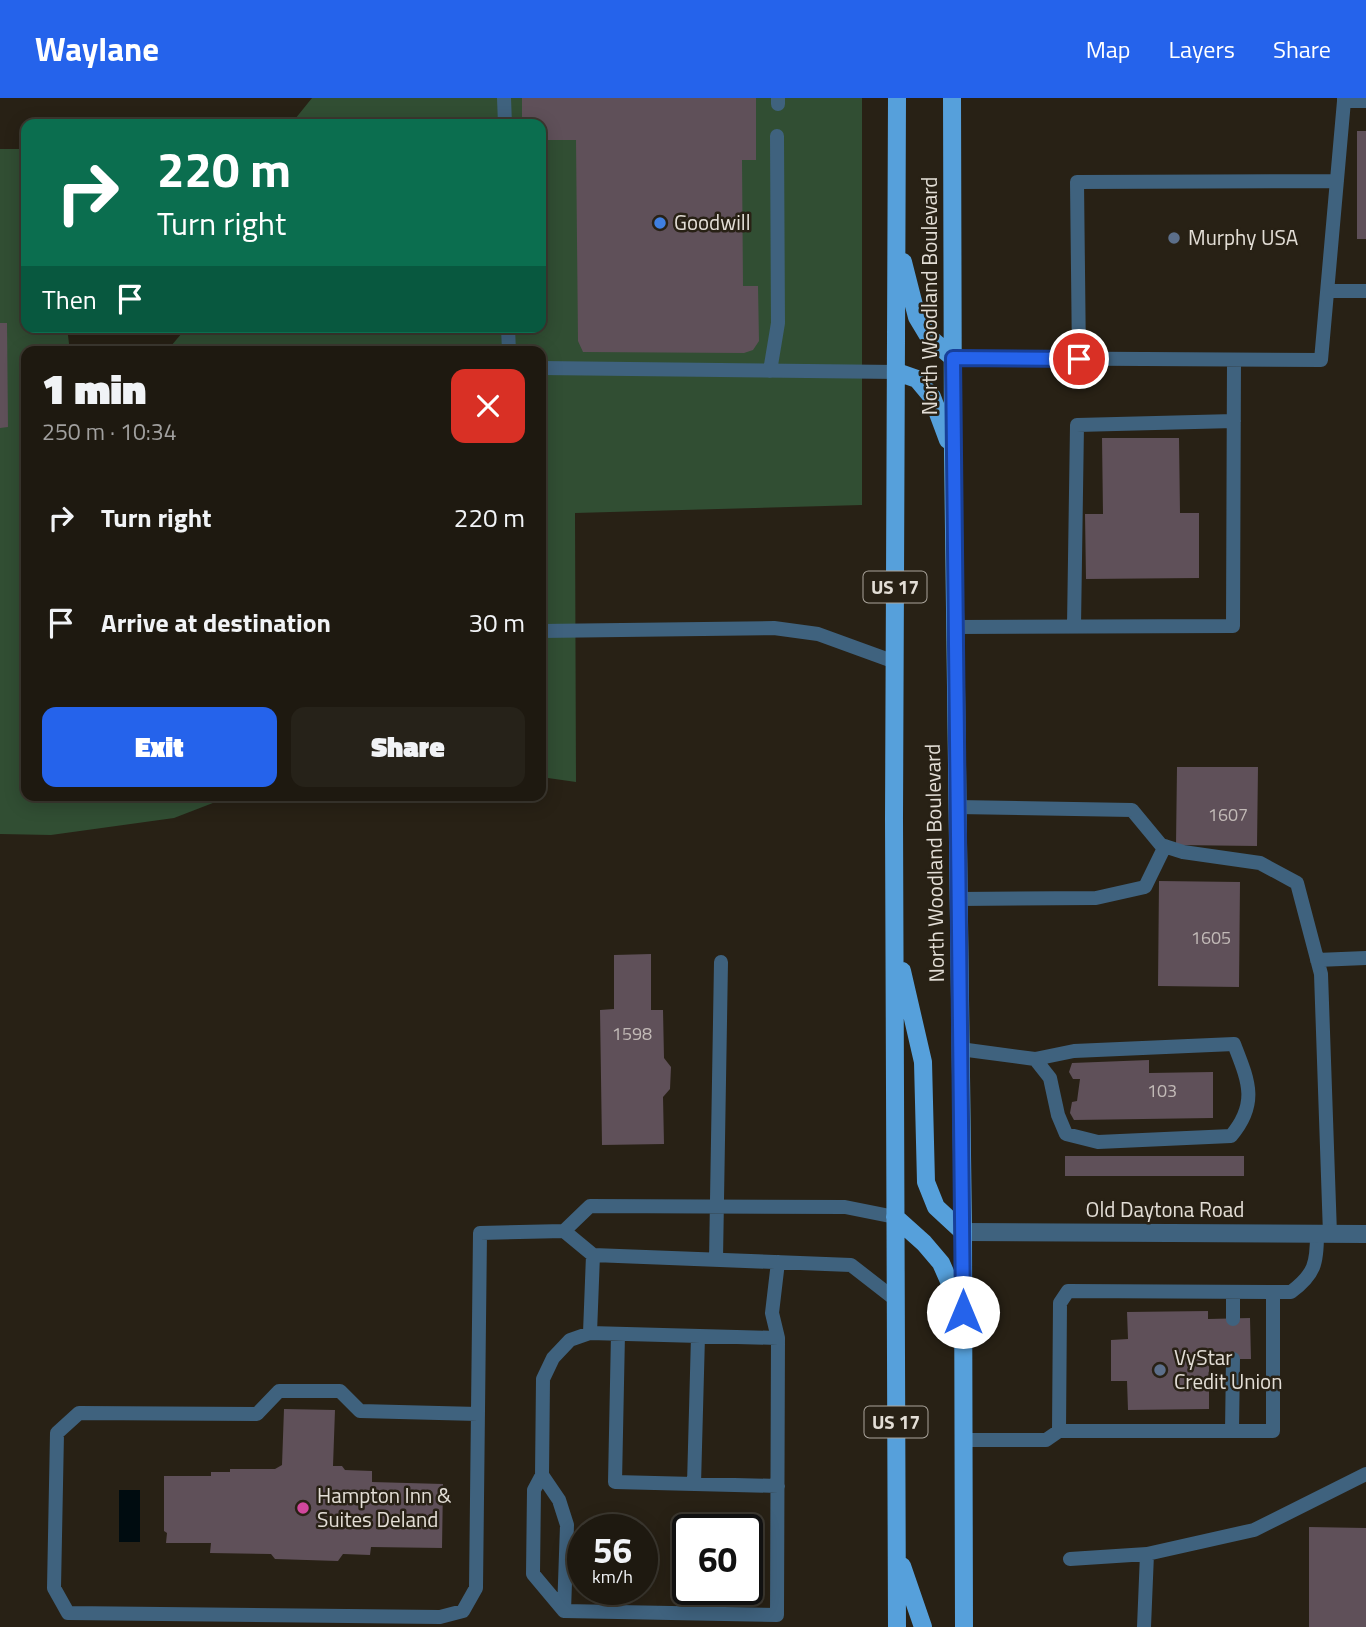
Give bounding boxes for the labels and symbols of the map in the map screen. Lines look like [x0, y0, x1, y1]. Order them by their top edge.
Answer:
street label: North Woodland Boulevard [913, 177, 945, 415]
place label: Goodwill [674, 206, 751, 238]
marker: Goodwill [652, 215, 668, 231]
place label: Murphy USA [1188, 221, 1299, 253]
marker: Murphy USA [1166, 230, 1182, 246]
pin [1049, 329, 1109, 389]
road number: US 17 [864, 572, 926, 602]
street label: North Woodland Boulevard [916, 743, 952, 983]
house number: 1607 [1208, 801, 1248, 828]
house number: 1605 [1191, 924, 1231, 951]
house number: 1598 [612, 1020, 652, 1047]
house number: 103 [1147, 1077, 1177, 1104]
street label: Old Daytona Road [1086, 1193, 1244, 1225]
position arrow [926, 1275, 1000, 1349]
place label: VyStar Credit Union [1174, 1341, 1282, 1397]
marker: VyStar Credit Union [1152, 1362, 1168, 1378]
road number: US 17 [864, 1406, 928, 1438]
place label: Hampton Inn & Suites Deland [317, 1479, 452, 1535]
marker: Hampton Inn & Suites Deland [295, 1500, 311, 1516]
speed limit sign: 60 [672, 1514, 763, 1605]

